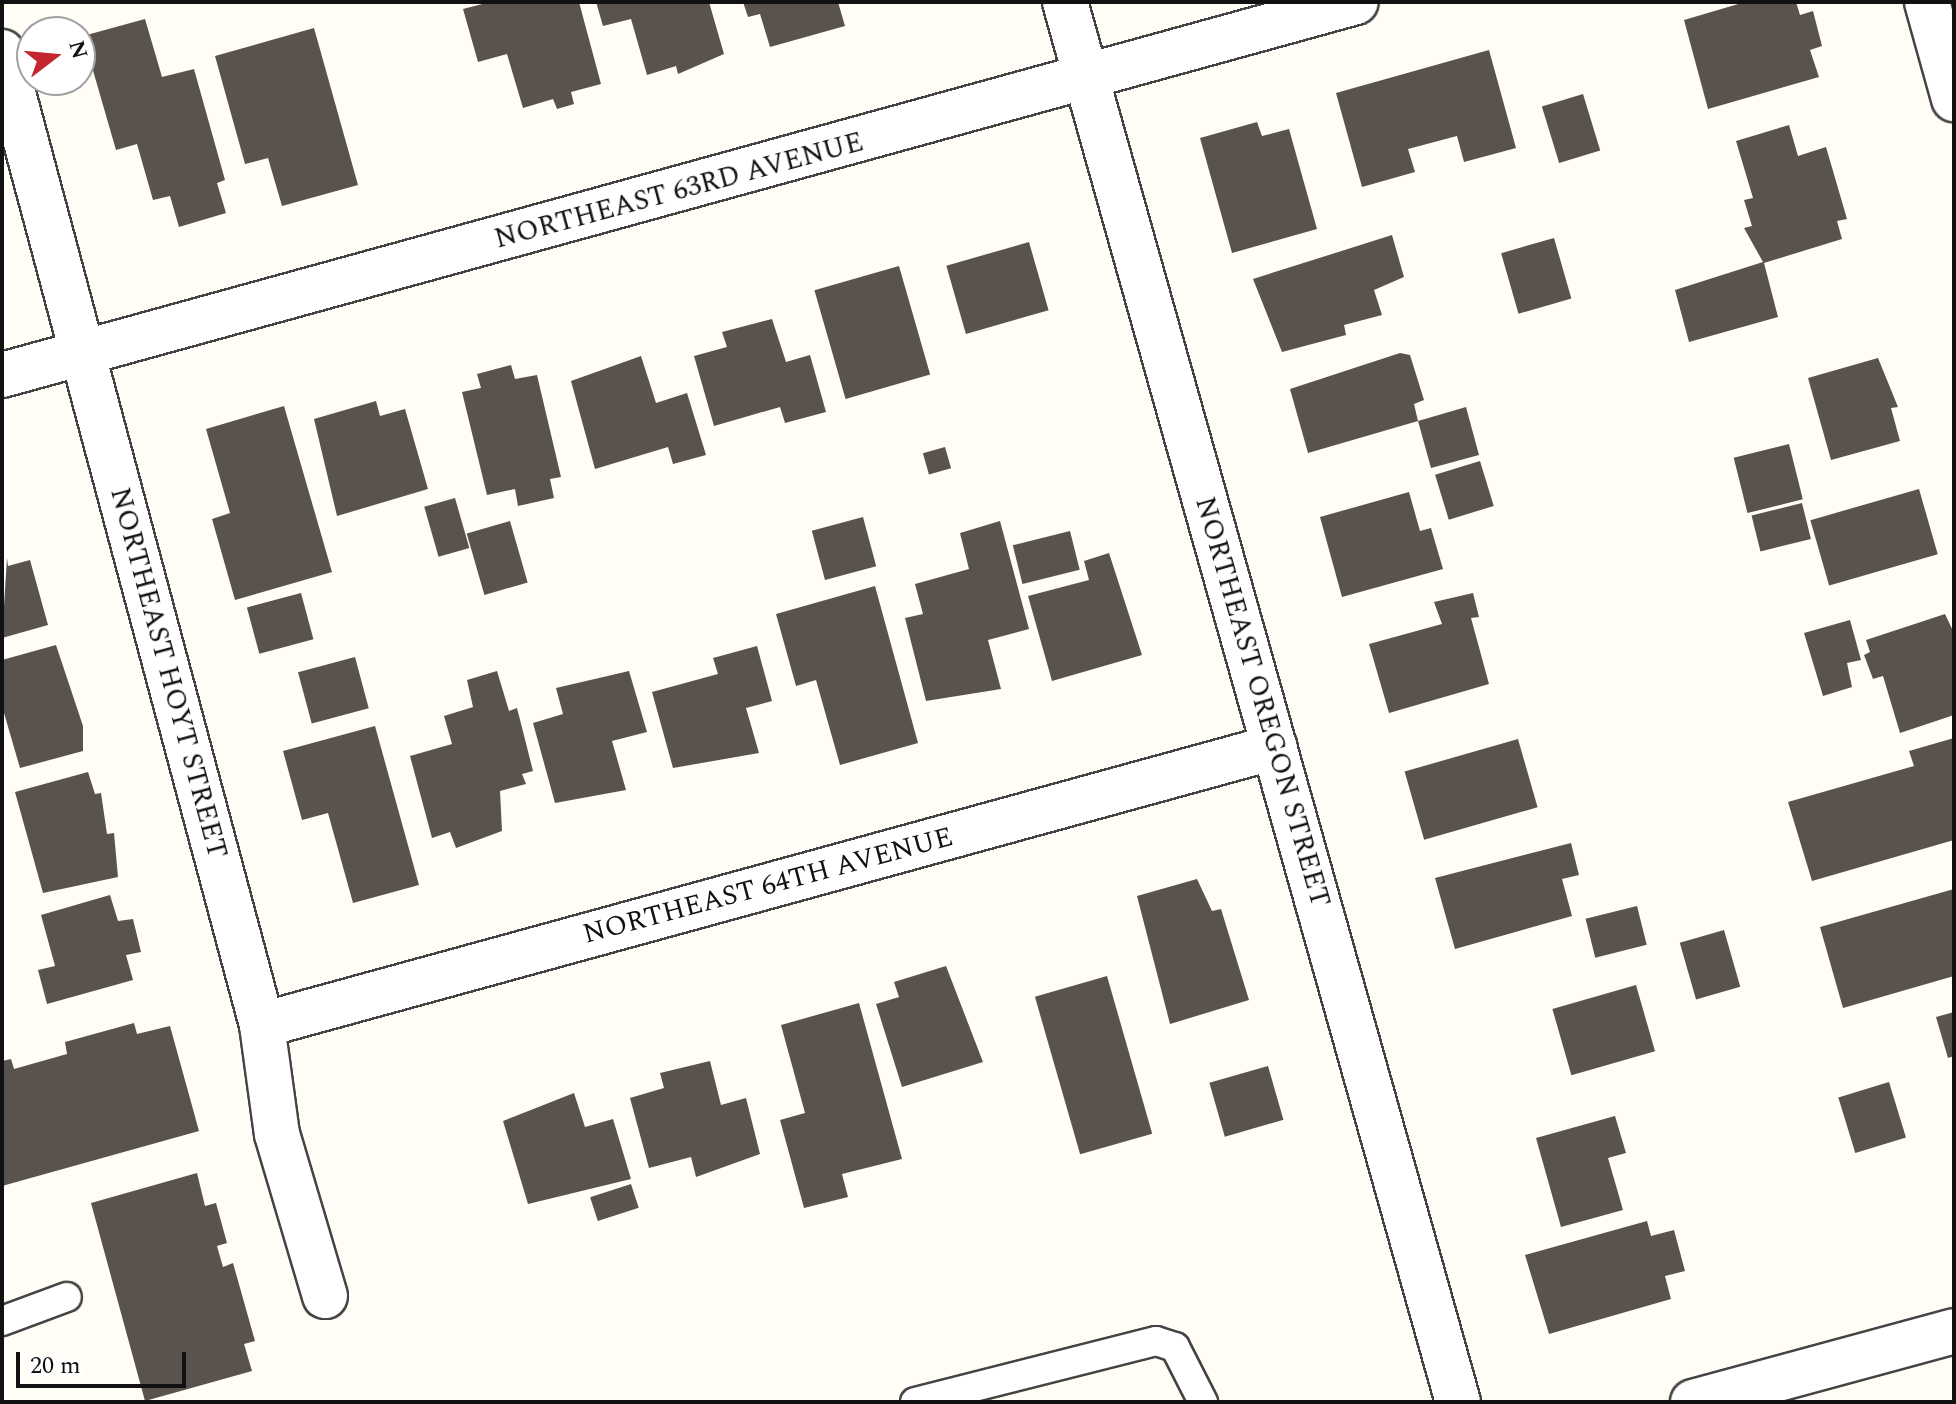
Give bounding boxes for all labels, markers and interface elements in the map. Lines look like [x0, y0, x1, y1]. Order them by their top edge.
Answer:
north arrow [16, 16, 96, 96]
text: N [59, 37, 96, 63]
street label: NORTHEAST 63RD AVENUE [491, 126, 867, 256]
street label: NORTHEAST HOYT STREET [102, 484, 234, 862]
street label: NORTHEAST OREGON STREET [1187, 493, 1337, 911]
street label: NORTHEAST 64TH AVENUE [579, 820, 957, 952]
scale bar [20, 1336, 190, 1386]
text: 20 m [30, 1348, 81, 1384]

